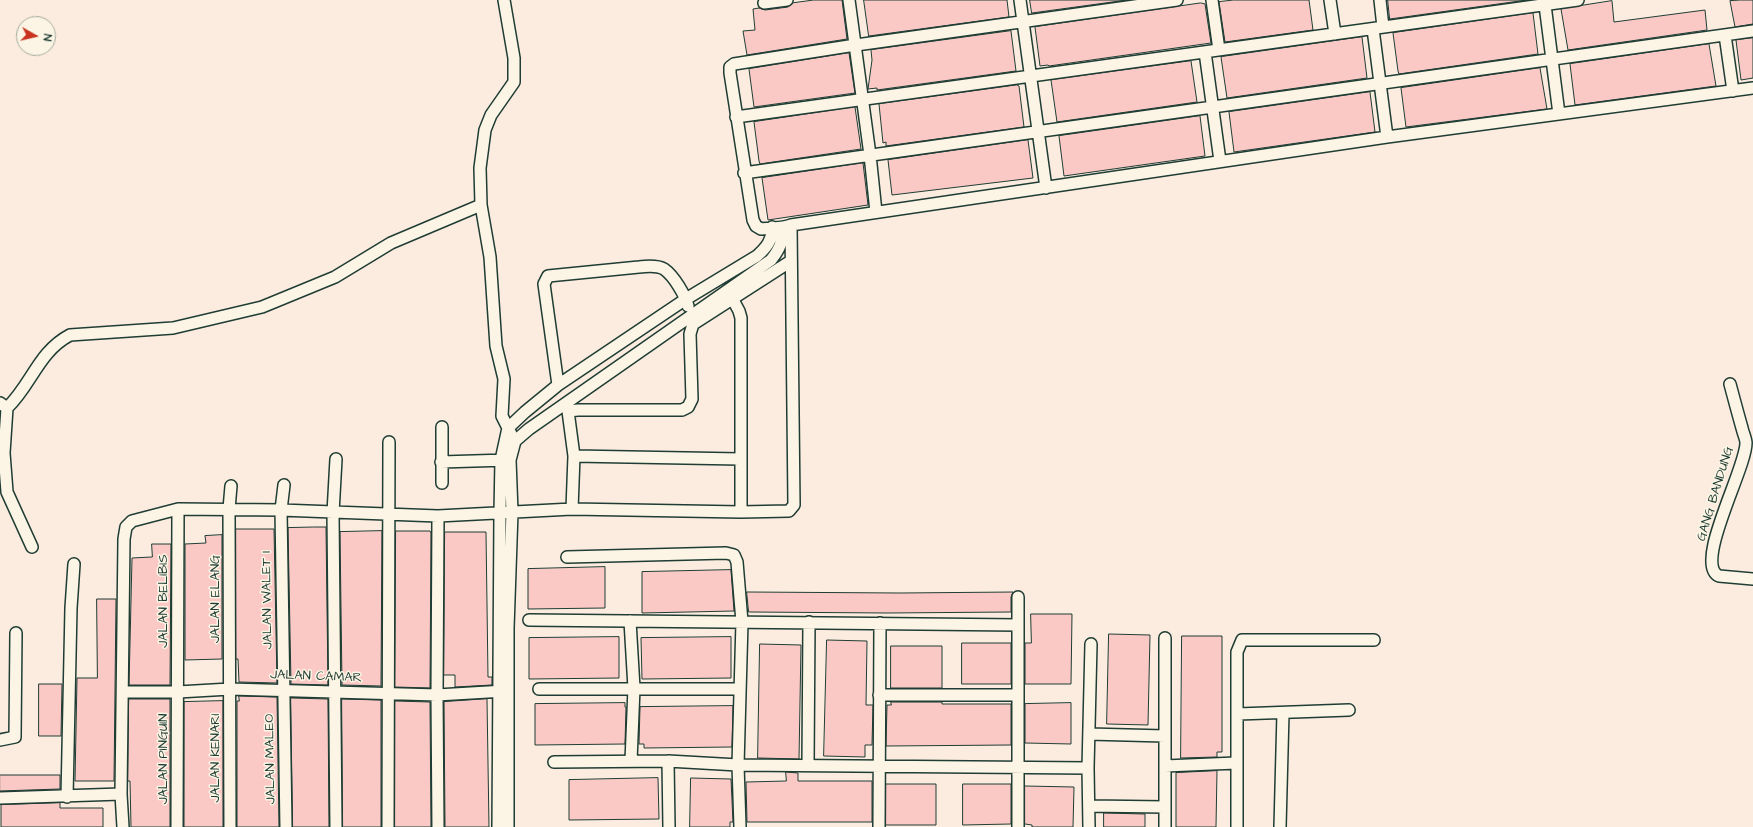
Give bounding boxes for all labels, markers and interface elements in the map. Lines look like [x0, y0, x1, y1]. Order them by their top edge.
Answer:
north arrow [16, 16, 56, 56]
text: N [39, 33, 55, 42]
street label: GANG BANDUNG [1694, 445, 1738, 543]
street label: JALAN WALET I [259, 551, 277, 649]
street label: JALAN BELIBIS [156, 554, 172, 648]
street label: JALAN ELANG [208, 555, 224, 643]
street label: JALAN CAMAR [270, 668, 362, 686]
street label: JALAN KENARI [208, 713, 224, 803]
street label: JALAN PINGUIN [156, 714, 172, 804]
street label: JALAN MALEO [262, 714, 280, 804]

